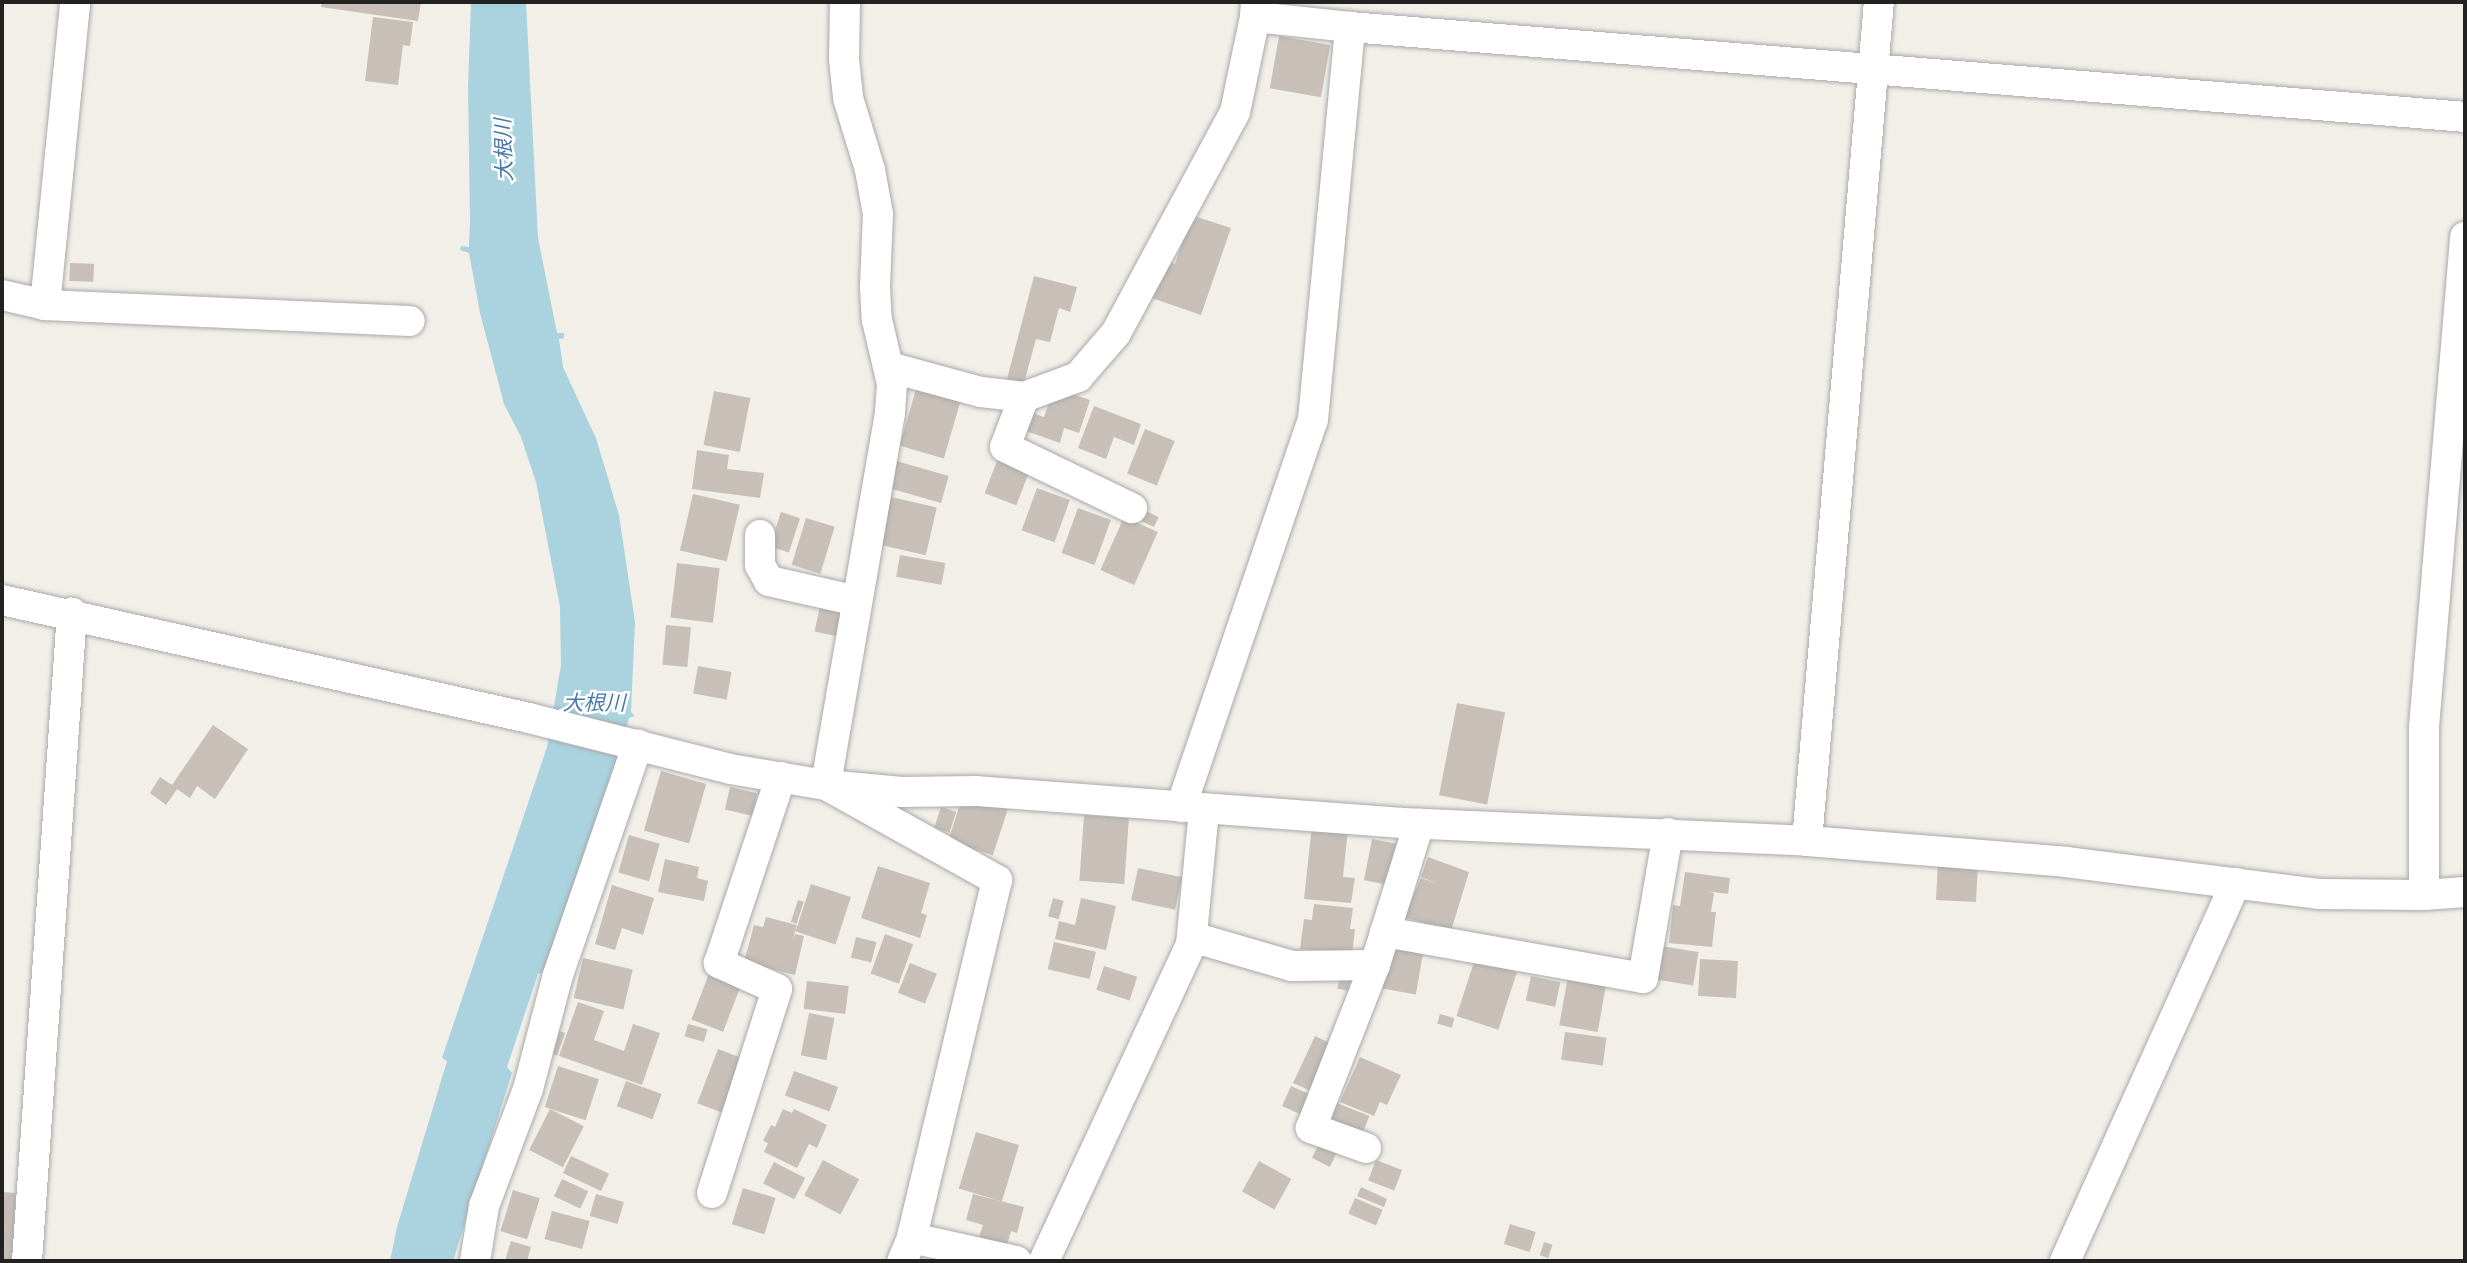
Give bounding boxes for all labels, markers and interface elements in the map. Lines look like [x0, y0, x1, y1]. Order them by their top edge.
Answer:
water label: 大根川 [490, 118, 518, 182]
water label: 大根川 [563, 690, 625, 716]

